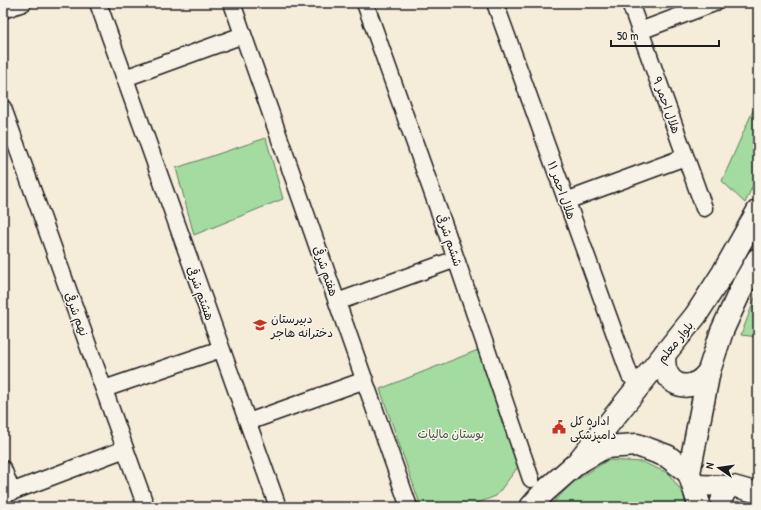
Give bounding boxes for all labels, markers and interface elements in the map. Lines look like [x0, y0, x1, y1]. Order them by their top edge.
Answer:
scale bar [611, 22, 719, 48]
text: 50 m [617, 27, 638, 44]
street label: هلال احمر ۹ [649, 74, 685, 136]
street label: هلال احمر ۱۱ [544, 158, 581, 222]
street label: ششم شرقی [432, 211, 467, 269]
street label: هفتم شرقی [309, 244, 343, 299]
street label: هشتم شرقی [182, 263, 219, 323]
street label: نهم شرقی [60, 290, 93, 339]
place label: دبیرستان دخترانه هاجر [270, 310, 333, 341]
school or university icon: دبیرستان دخترانه هاجر [252, 317, 268, 333]
street label: بلوار معلم [653, 317, 698, 367]
place label: اداره کل دامپزشکی [570, 412, 616, 443]
public building icon: اداره کل دامپزشکی [551, 419, 567, 435]
park label: بوستان مالیات [418, 425, 484, 442]
north arrow [699, 448, 739, 488]
text: N [702, 461, 717, 470]

